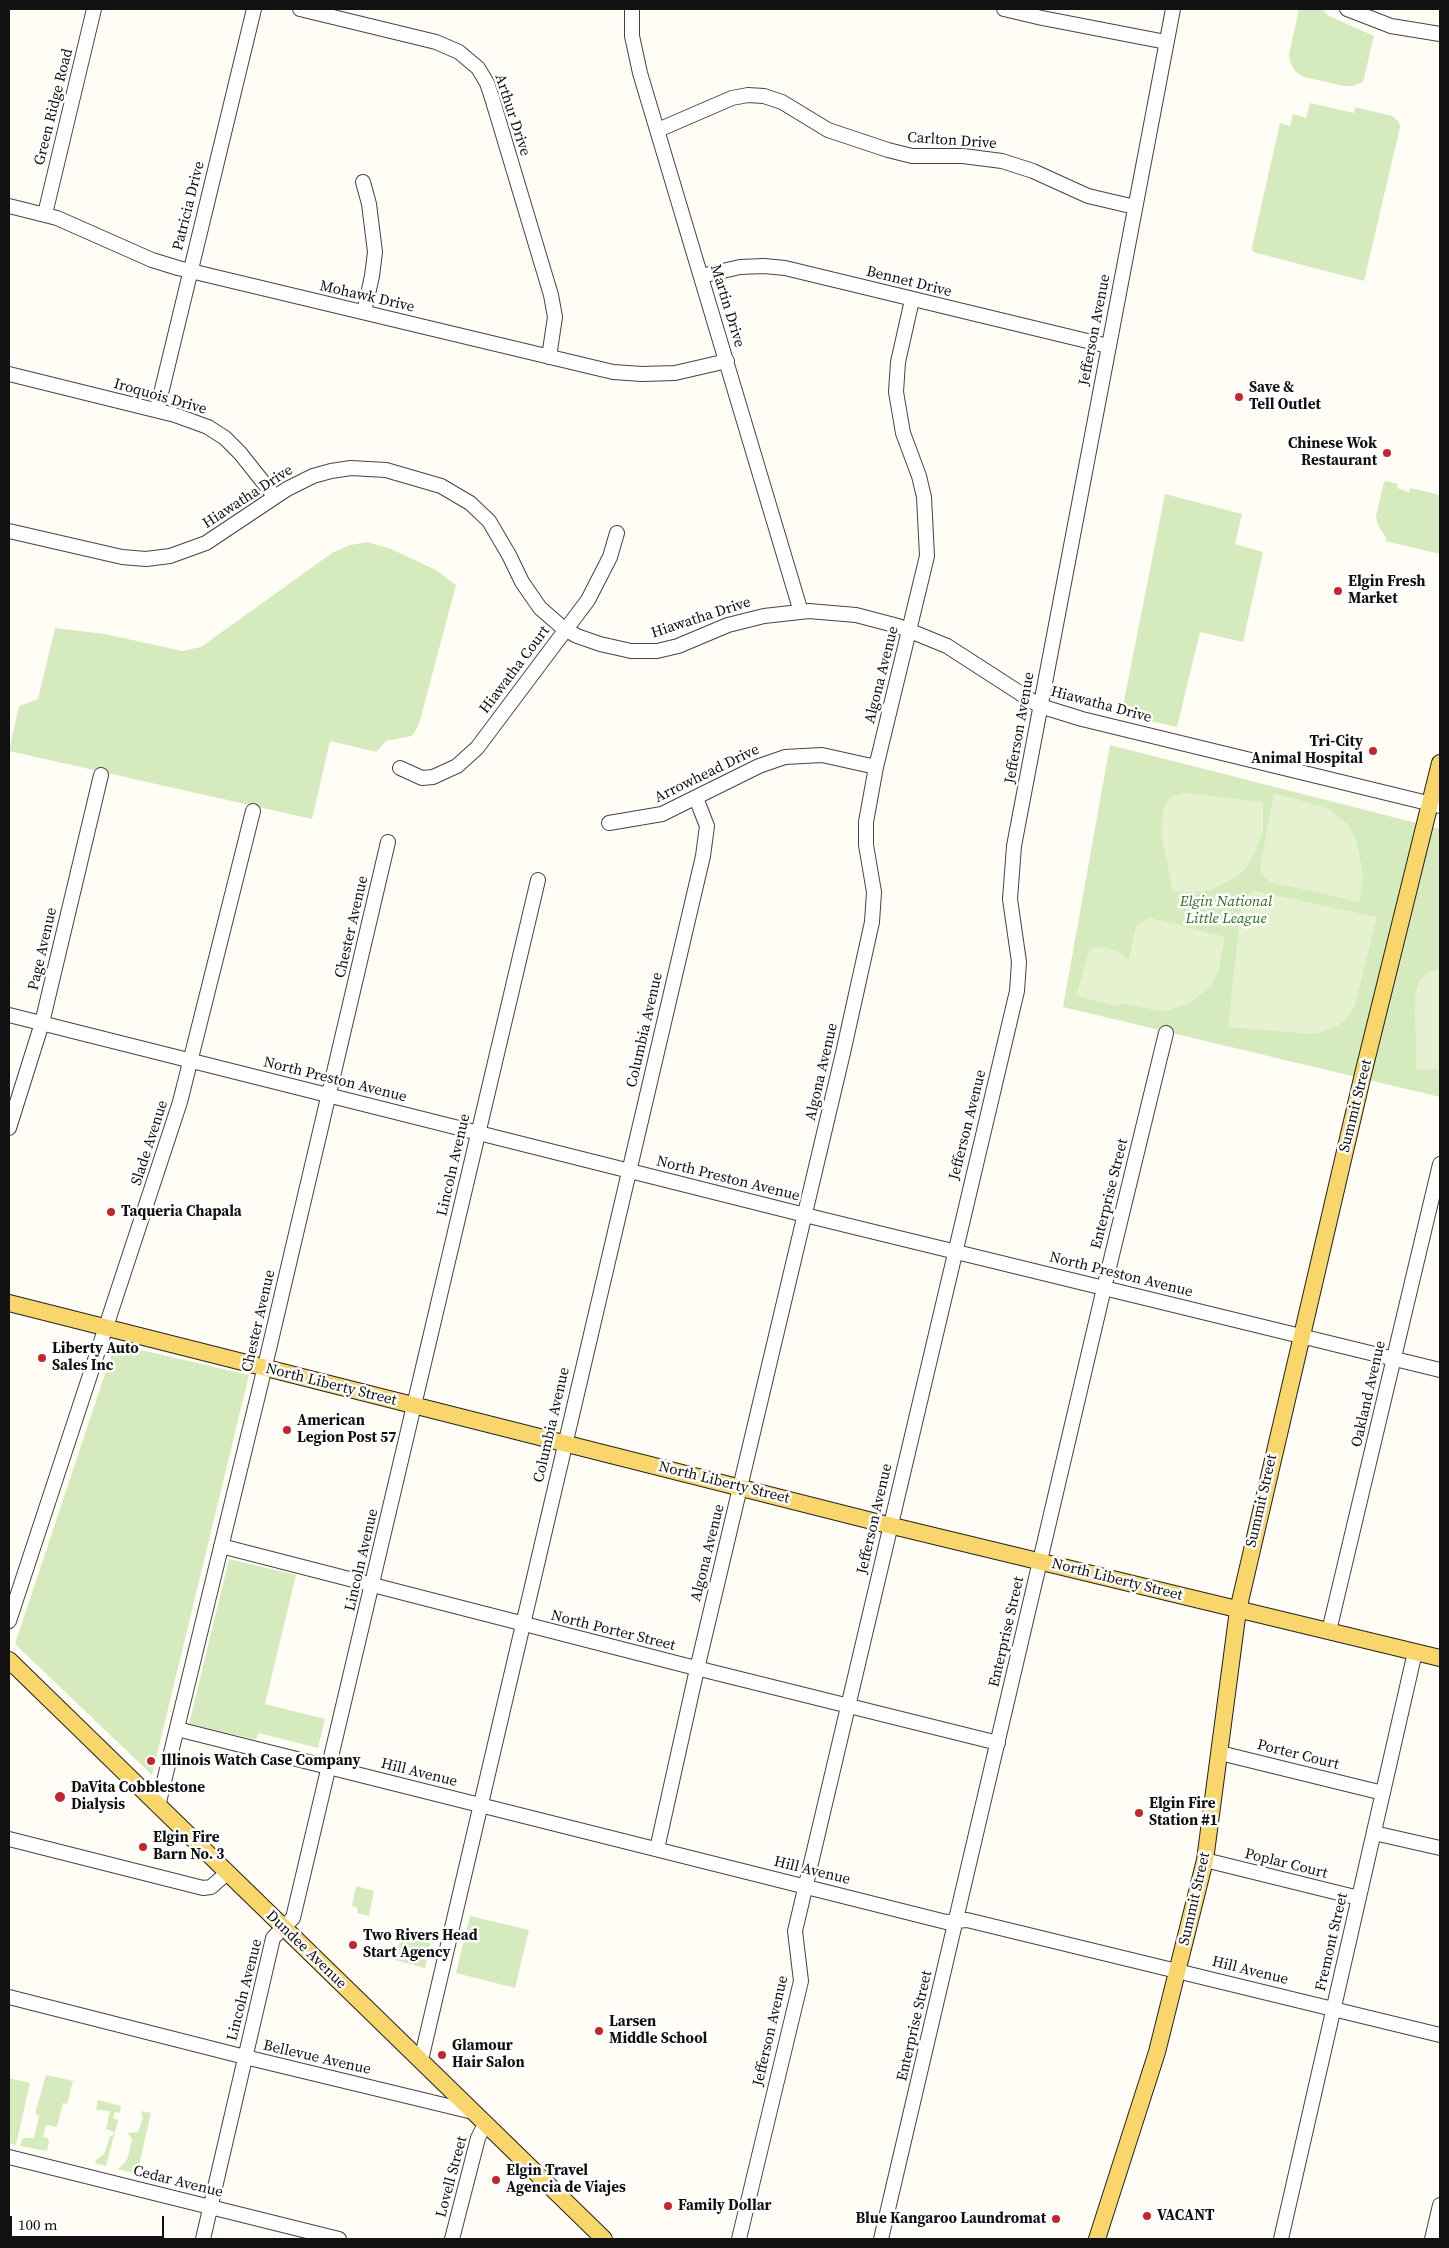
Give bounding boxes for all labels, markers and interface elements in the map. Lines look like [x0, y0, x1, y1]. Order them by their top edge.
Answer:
street label: Green Ridge Road [31, 47, 77, 167]
street label: Arthur Drive [490, 72, 534, 158]
street label: Carlton Drive [907, 129, 997, 153]
street label: Patricia Drive [169, 160, 209, 252]
street label: Martin Drive [706, 262, 748, 350]
street label: Bennet Drive [864, 263, 954, 301]
street label: Jefferson Avenue [1075, 273, 1115, 387]
street label: Mohawk Drive [318, 277, 416, 317]
street label: Iroquois Drive [111, 375, 209, 419]
place label: Save & Tell Outlet [1249, 379, 1321, 414]
marker: Save & Tell Outlet [1233, 391, 1245, 403]
place label: Chinese Wok Restaurant [1288, 435, 1377, 470]
marker: Chinese Wok Restaurant [1381, 447, 1393, 459]
street label: Hiawatha Drive [200, 461, 296, 533]
place label: Elgin Fresh Market [1348, 573, 1425, 608]
marker: Elgin Fresh Market [1332, 585, 1344, 597]
street label: Hiawatha Drive [649, 593, 753, 643]
street label: Hiawatha Court [476, 623, 554, 717]
street label: Algona Avenue [861, 625, 903, 725]
street label: Jefferson Avenue [1001, 671, 1039, 785]
street label: Hiawatha Drive [1049, 683, 1153, 727]
place label: Tri-City Animal Hospital [1251, 733, 1363, 768]
street label: Arrowhead Drive [652, 741, 762, 807]
marker: Tri-City Animal Hospital [1367, 745, 1379, 757]
street label: Chester Avenue [332, 874, 372, 980]
park label: Elgin National Little League [1180, 893, 1272, 928]
street label: Page Avenue [25, 906, 61, 992]
street label: Columbia Avenue [623, 971, 667, 1089]
street label: Algona Avenue [802, 1021, 842, 1123]
street label: North Preston Avenue [261, 1053, 409, 1107]
street label: Summit Street [1336, 1058, 1376, 1154]
street label: Jefferson Avenue [946, 1068, 990, 1182]
street label: Slade Avenue [128, 1098, 172, 1188]
street label: Lincoln Avenue [434, 1112, 474, 1218]
street label: Enterprise Street [1088, 1137, 1132, 1251]
street label: North Preston Avenue [654, 1152, 802, 1206]
place label: Taqueria Chapala [121, 1203, 242, 1221]
marker: Taqueria Chapala [105, 1206, 117, 1218]
street label: North Preston Avenue [1047, 1248, 1195, 1302]
street label: Chester Avenue [239, 1268, 279, 1374]
street label: Oakland Avenue [1348, 1339, 1390, 1449]
place label: Liberty Auto Sales Inc [52, 1340, 139, 1375]
marker: Liberty Auto Sales Inc [36, 1352, 48, 1364]
street label: North Liberty Street [264, 1360, 398, 1410]
street label: Columbia Avenue [530, 1366, 574, 1484]
place label: American Legion Post 57 [297, 1412, 396, 1447]
marker: American Legion Post 57 [281, 1424, 293, 1436]
street label: Summit Street [1243, 1453, 1281, 1549]
street label: North Liberty Street [657, 1458, 791, 1508]
street label: Jefferson Avenue [854, 1462, 896, 1576]
street label: Algona Avenue [687, 1503, 729, 1603]
street label: Lincoln Avenue [342, 1507, 382, 1613]
street label: North Liberty Street [1050, 1555, 1184, 1605]
street label: Enterprise Street [986, 1575, 1028, 1689]
street label: North Porter Street [549, 1607, 677, 1655]
street label: Porter Court [1255, 1736, 1341, 1774]
place label: Illinois Watch Case Company [161, 1752, 360, 1770]
marker: Illinois Watch Case Company [145, 1755, 157, 1767]
street label: Hill Avenue [379, 1755, 459, 1791]
place label: DaVita Cobblestone Dialysis [71, 1779, 205, 1814]
marker: DaVita Cobblestone Dialysis [53, 1790, 67, 1804]
place label: Elgin Fire Station #1 [1149, 1795, 1218, 1830]
marker: Elgin Fire Station #1 [1133, 1807, 1145, 1819]
place label: Elgin Fire Barn No. 3 [153, 1829, 224, 1864]
marker: Elgin Fire Barn No. 3 [137, 1841, 149, 1853]
street label: Poplar Court [1243, 1845, 1329, 1883]
street label: Summit Street [1176, 1851, 1214, 1947]
street label: Hill Avenue [772, 1853, 852, 1889]
street label: Fremont Street [1312, 1891, 1352, 1993]
street label: Dundee Avenue [262, 1907, 350, 1993]
place label: Two Rivers Head Start Agency [363, 1927, 478, 1962]
street label: Lincoln Avenue [224, 1937, 266, 2043]
marker: Two Rivers Head Start Agency [347, 1939, 359, 1951]
street label: Hill Avenue [1210, 1953, 1290, 1989]
street label: Enterprise Street [894, 1969, 936, 2083]
street label: Jefferson Avenue [750, 1974, 792, 2088]
place label: Larsen Middle School [609, 2013, 707, 2048]
marker: Larsen Middle School [593, 2025, 605, 2037]
street label: Bellevue Avenue [261, 2037, 373, 2079]
place label: Glamour Hair Salon [452, 2037, 525, 2072]
marker: Glamour Hair Salon [436, 2049, 448, 2061]
street label: Lovell Street [433, 2135, 471, 2219]
street label: Cedar Avenue [131, 2162, 225, 2202]
place label: Elgin Travel Agencia de Viajes [506, 2162, 626, 2197]
marker: Elgin Travel Agencia de Viajes [490, 2174, 502, 2186]
place label: Family Dollar [678, 2197, 772, 2215]
marker: Family Dollar [662, 2200, 674, 2212]
scale bar [12, 2206, 166, 2238]
place label: VACANT [1157, 2207, 1215, 2225]
place label: Blue Kangaroo Laundromat [855, 2210, 1046, 2228]
marker: VACANT [1141, 2210, 1153, 2222]
marker: Blue Kangaroo Laundromat [1050, 2213, 1062, 2225]
text: 100 m [18, 2214, 58, 2235]

